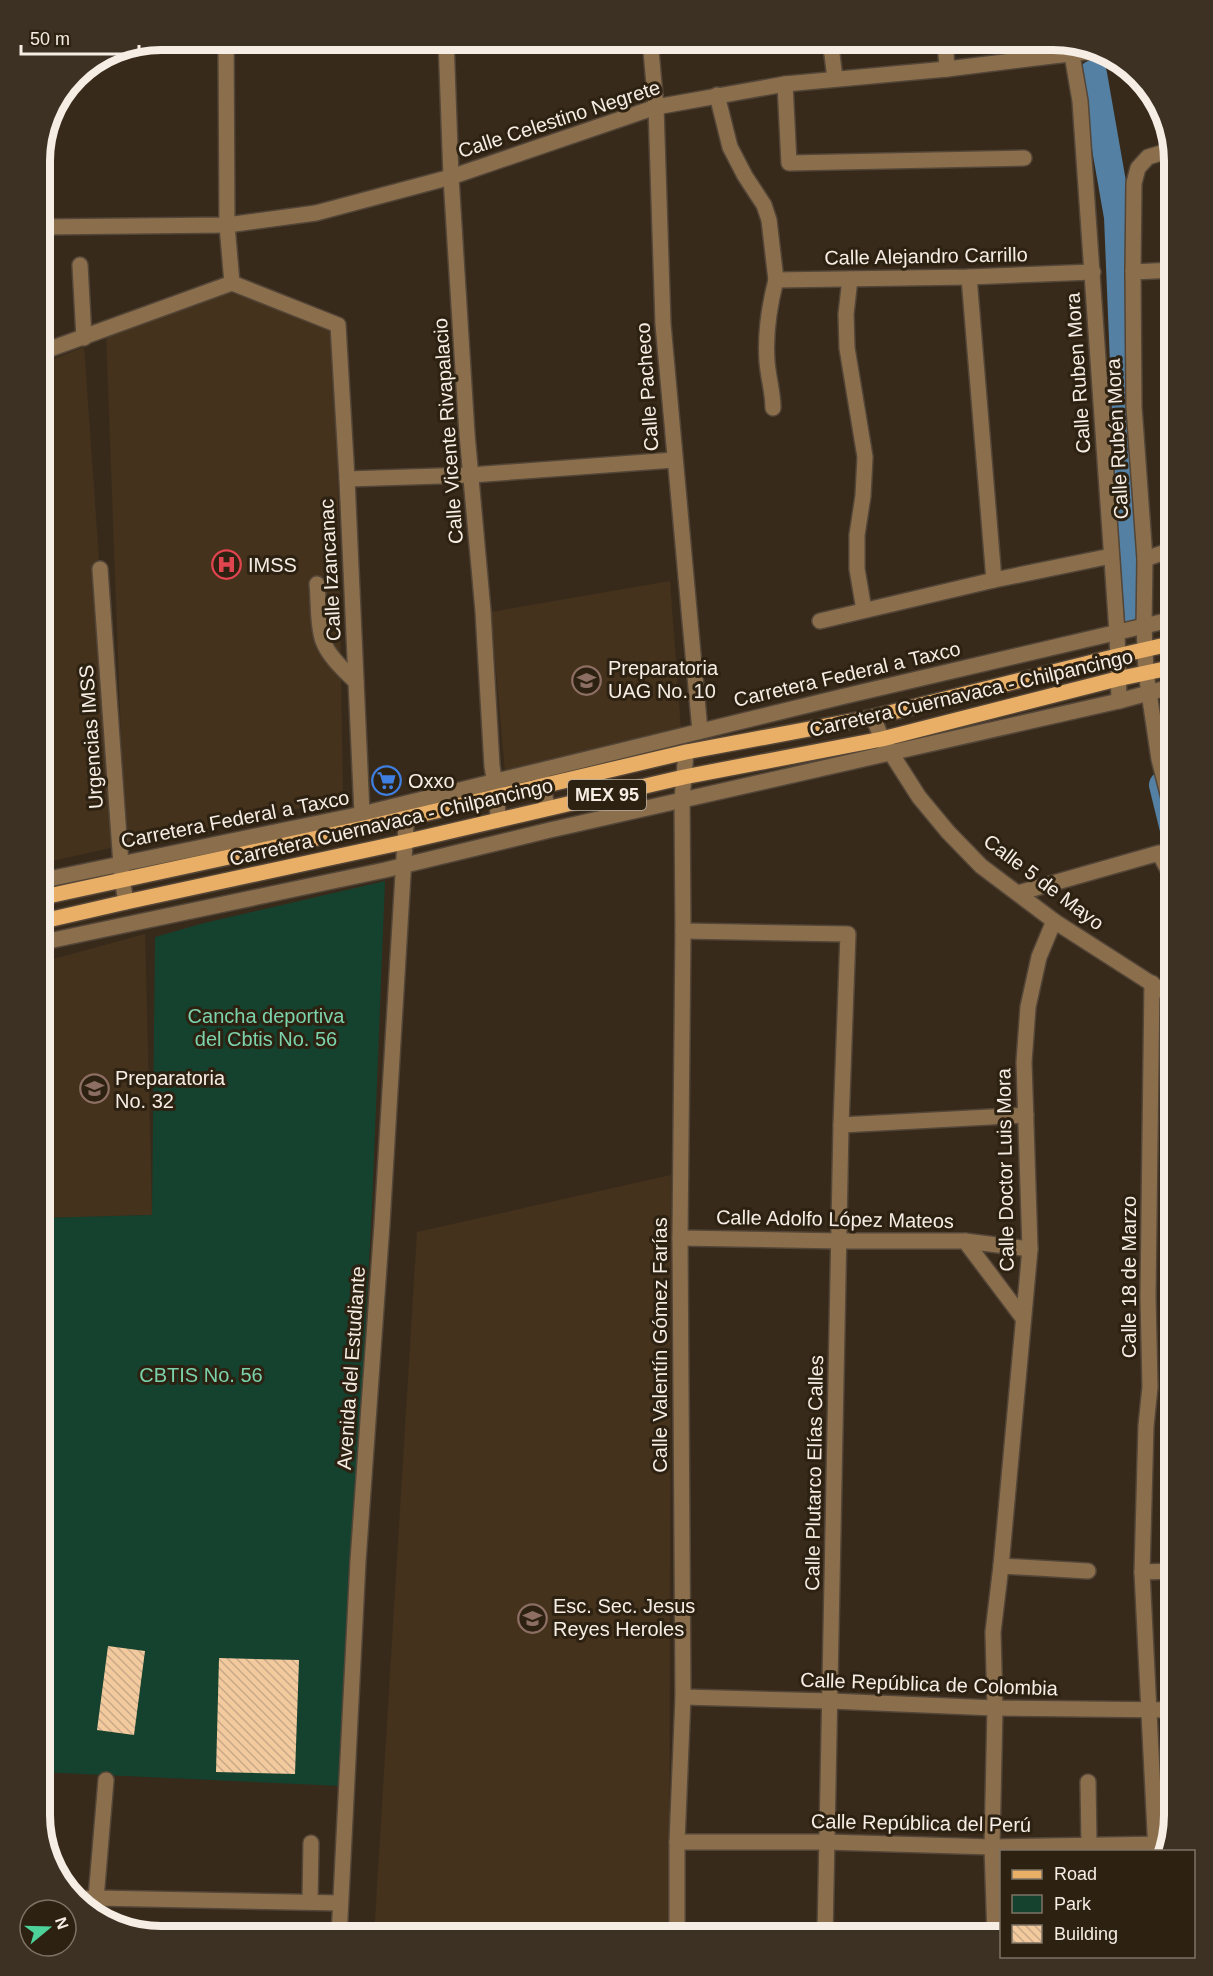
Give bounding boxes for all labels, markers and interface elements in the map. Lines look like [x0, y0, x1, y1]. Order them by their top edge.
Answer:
scale bar [21, 18, 140, 56]
text: 50 m [30, 29, 70, 49]
street label: Calle Celestino Negrete [455, 76, 663, 162]
street label: Calle Alejandro Carrillo [824, 243, 1028, 269]
street label: Calle Ruben Mora [1061, 291, 1095, 454]
street label: Calle Vicente Rivapalacio [429, 317, 467, 545]
street label: Calle Pacheco [632, 322, 662, 452]
street label: Calle Rubén Mora [1102, 357, 1132, 520]
street label: Calle Izancanac [315, 498, 345, 642]
hospital icon: IMSS [211, 549, 243, 581]
place label: IMSS [248, 554, 297, 576]
street label: Carretera Federal a Taxco [732, 637, 962, 711]
street label: Carretera Cuernavaca - Chilpancingo [807, 645, 1135, 741]
place label: Preparatoria UAG No. 10 [608, 657, 719, 702]
street label: Urgencias IMSS [75, 664, 107, 810]
school or university icon: Preparatoria UAG No. 10 [571, 664, 603, 696]
supermarket icon: Oxxo [371, 765, 403, 797]
place label: Oxxo [408, 770, 455, 792]
street label: Carretera Cuernavaca - Chilpancingo [227, 774, 555, 870]
road number: MEX 95 [568, 780, 646, 810]
street label: Carretera Federal a Taxco [119, 786, 351, 852]
street label: Calle 5 de Mayo [980, 830, 1108, 934]
park label: Cancha deportiva del Cbtis No. 56 [188, 1005, 345, 1050]
place label: Preparatoria No. 32 [115, 1067, 226, 1112]
street label: Calle Doctor Luis Mora [992, 1067, 1018, 1272]
school or university icon: Preparatoria No. 32 [78, 1073, 110, 1105]
street label: Calle 18 de Marzo [1118, 1196, 1140, 1358]
street label: Calle Adolfo López Mateos [716, 1206, 954, 1232]
street label: Calle Valentín Gómez Farías [649, 1217, 671, 1473]
street label: Avenida del Estudiante [333, 1265, 369, 1471]
street label: Calle Plutarco Elías Calles [801, 1355, 827, 1591]
park label: CBTIS No. 56 [139, 1364, 263, 1386]
place label: Esc. Sec. Jesus Reyes Heroles [553, 1595, 695, 1640]
school or university icon: Esc. Sec. Jesus Reyes Heroles [516, 1602, 548, 1634]
street label: Calle República de Colombia [800, 1669, 1059, 1700]
street label: Calle República del Perú [811, 1810, 1031, 1836]
legend [1000, 1850, 1195, 1958]
text: Road [1054, 1864, 1097, 1884]
text: Park [1054, 1894, 1092, 1914]
north arrow [18, 1898, 78, 1958]
text: N [52, 1915, 72, 1932]
text: Building [1054, 1924, 1118, 1944]

